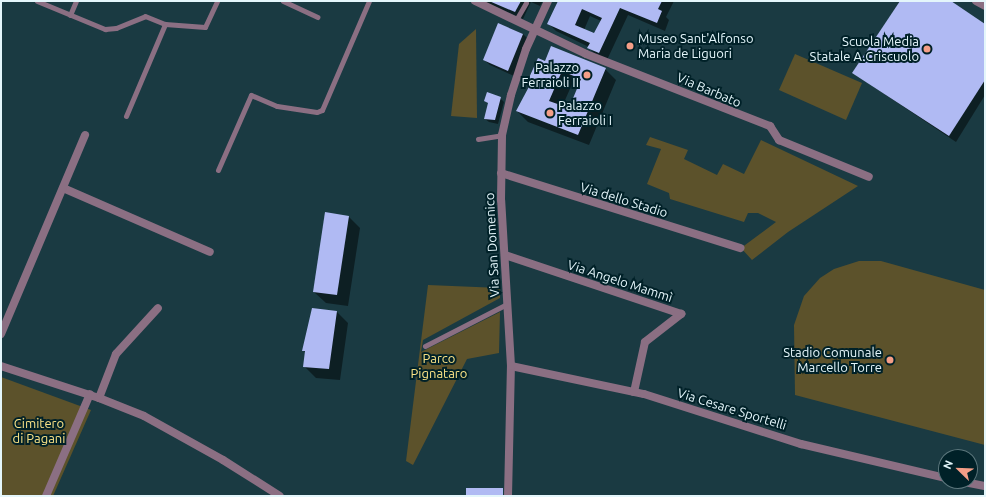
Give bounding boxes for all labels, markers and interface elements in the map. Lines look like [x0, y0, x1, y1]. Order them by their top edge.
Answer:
place label: Museo Sant'Alfonso Maria de Liguori [638, 31, 754, 62]
place label: Scuola Media Statale A.Criscuolo [810, 34, 919, 65]
marker: Museo Sant'Alfonso Maria de Liguori [625, 41, 635, 51]
marker: Scuola Media Statale A.Criscuolo [922, 44, 932, 54]
place label: Palazzo Ferraioli II [522, 60, 579, 91]
street label: Via Barbato [675, 69, 743, 111]
marker: Palazzo Ferraioli II [582, 70, 592, 80]
place label: Palazzo Ferraioli I [558, 98, 612, 129]
marker: Palazzo Ferraioli I [545, 108, 555, 118]
street label: Via dello Stadio [578, 179, 670, 221]
street label: Via San Domenico [481, 192, 503, 298]
street label: Via Angelo Mammì [565, 257, 675, 305]
place label: Stadio Comunale Marcello Torre [783, 345, 882, 376]
park label: Parco Pignataro [411, 351, 467, 382]
marker: Stadio Comunale Marcello Torre [885, 355, 895, 365]
street label: Via Cesare Sportelli [676, 385, 788, 433]
park label: Cimitero di Pagani [13, 416, 65, 447]
north arrow [938, 449, 978, 489]
text: N [941, 459, 955, 471]

